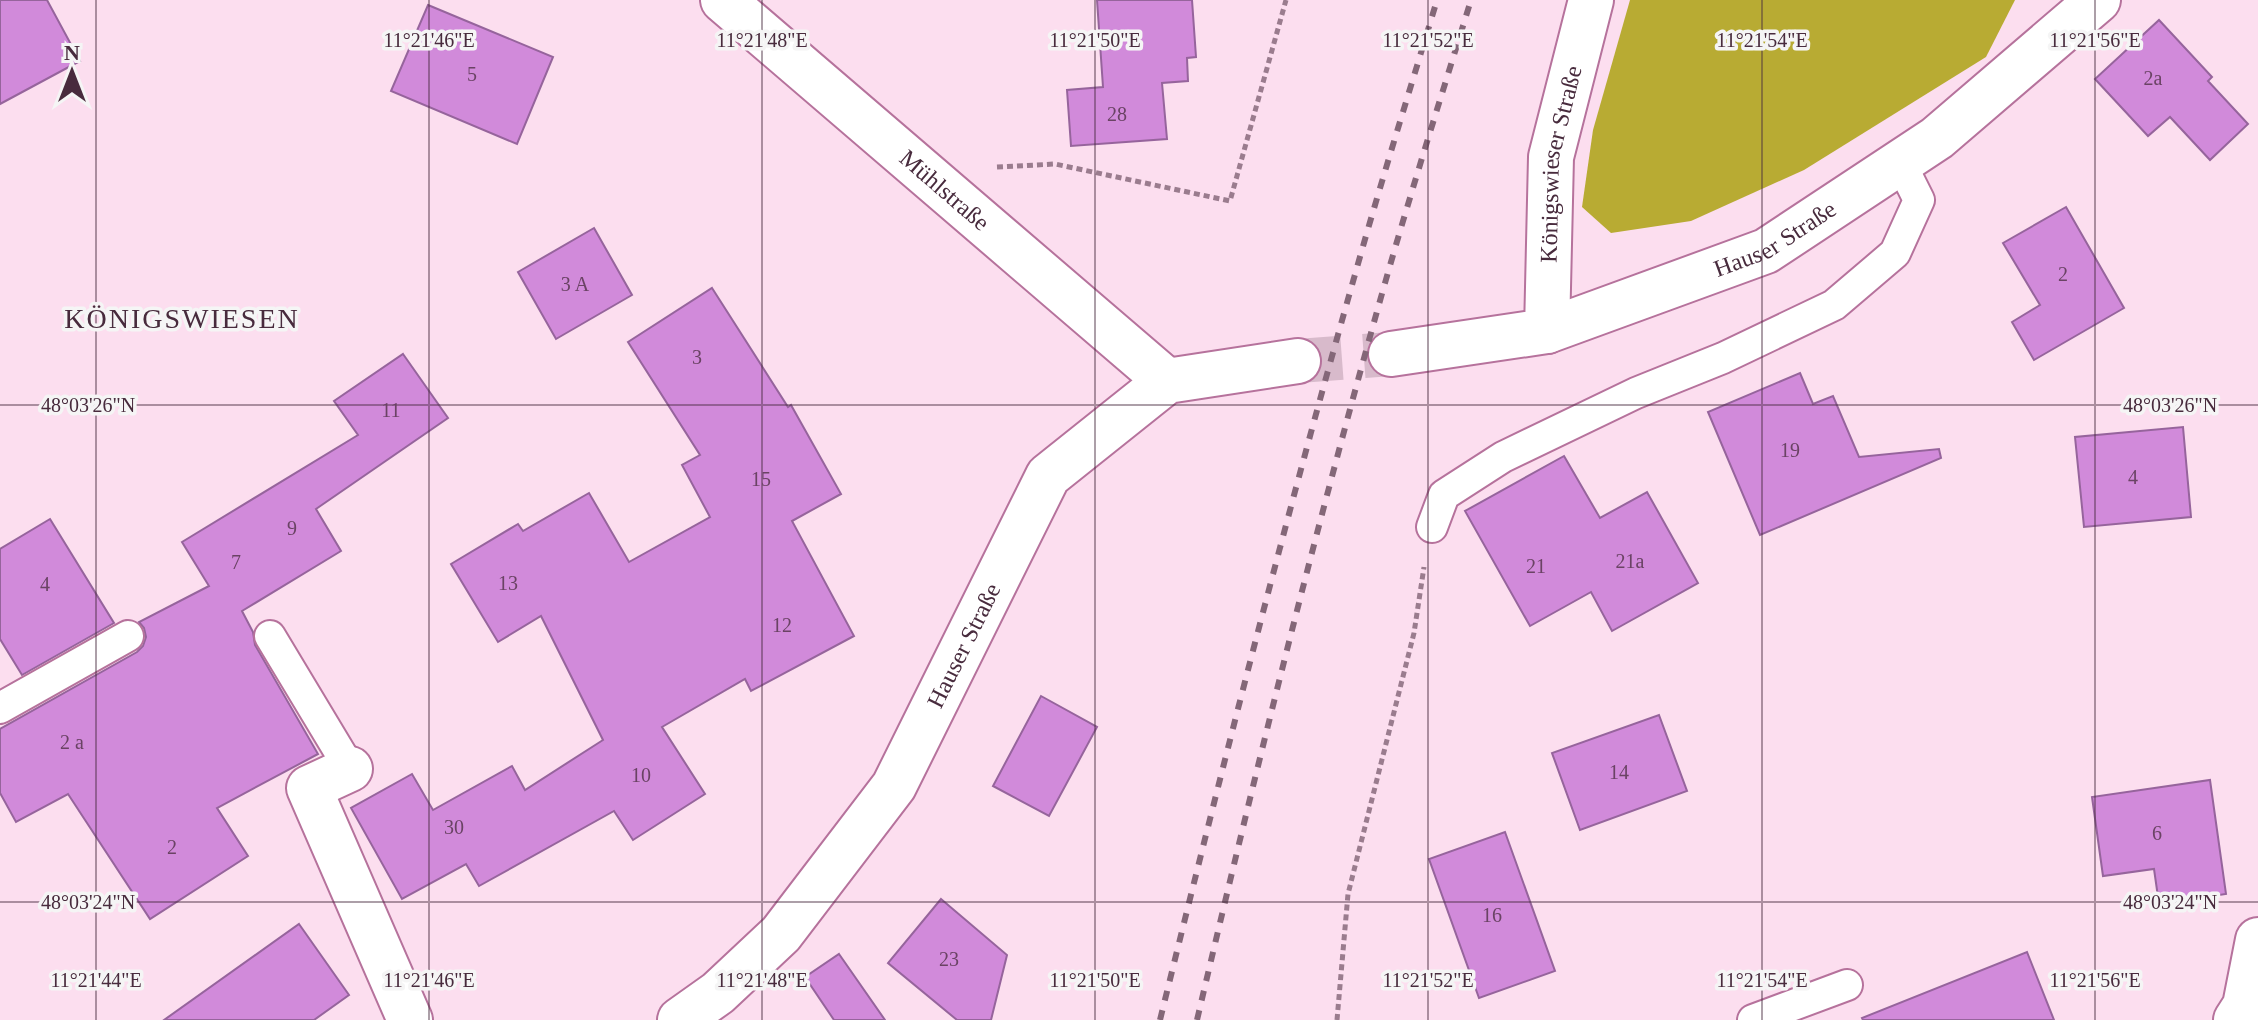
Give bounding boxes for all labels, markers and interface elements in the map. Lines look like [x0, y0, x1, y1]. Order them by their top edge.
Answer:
text: 11°21'46"E [383, 29, 475, 51]
text: 11°21'48"E [716, 29, 808, 51]
text: 11°21'50"E [1049, 29, 1141, 51]
text: 11°21'52"E [1382, 29, 1474, 51]
text: 11°21'54"E [1716, 29, 1808, 51]
text: 11°21'56"E [2049, 29, 2141, 51]
north arrow [32, 32, 112, 112]
text: N [64, 40, 80, 65]
house number: 5 [467, 63, 477, 85]
street label: Königswieser Straße [1536, 63, 1587, 263]
house number: 2a [2144, 67, 2163, 89]
house number: 28 [1107, 103, 1127, 125]
street label: Mühlstraße [895, 145, 995, 236]
street label: Hauser Straße [1710, 196, 1841, 282]
house number: 2 [2058, 263, 2068, 285]
house number: 3 A [561, 273, 590, 295]
district label: KÖNIGSWIESEN [64, 303, 300, 334]
house number: 3 [692, 346, 702, 368]
text: 48°03'26"N [41, 394, 135, 416]
text: 48°03'26"N [2123, 394, 2217, 416]
house number: 11 [381, 399, 401, 421]
house number: 19 [1780, 439, 1800, 461]
house number: 4 [2128, 466, 2138, 488]
house number: 15 [751, 468, 771, 490]
house number: 9 [287, 517, 297, 539]
house number: 21a [1616, 550, 1645, 572]
house number: 7 [231, 551, 241, 573]
house number: 21 [1526, 555, 1546, 577]
house number: 13 [498, 572, 518, 594]
house number: 4 [40, 573, 50, 595]
street label: Hauser Straße [922, 579, 1006, 712]
house number: 12 [772, 614, 792, 636]
house number: 2 a [60, 731, 84, 753]
house number: 14 [1609, 761, 1629, 783]
house number: 10 [631, 764, 651, 786]
house number: 30 [444, 816, 464, 838]
house number: 6 [2152, 822, 2162, 844]
house number: 2 [167, 836, 177, 858]
text: 48°03'24"N [41, 891, 135, 913]
text: 48°03'24"N [2123, 891, 2217, 913]
house number: 16 [1482, 904, 1502, 926]
house number: 23 [939, 948, 959, 970]
text: 11°21'44"E [50, 969, 142, 991]
text: 11°21'46"E [383, 969, 475, 991]
text: 11°21'48"E [716, 969, 808, 991]
text: 11°21'50"E [1049, 969, 1141, 991]
text: 11°21'52"E [1382, 969, 1474, 991]
text: 11°21'54"E [1716, 969, 1808, 991]
text: 11°21'56"E [2049, 969, 2141, 991]

